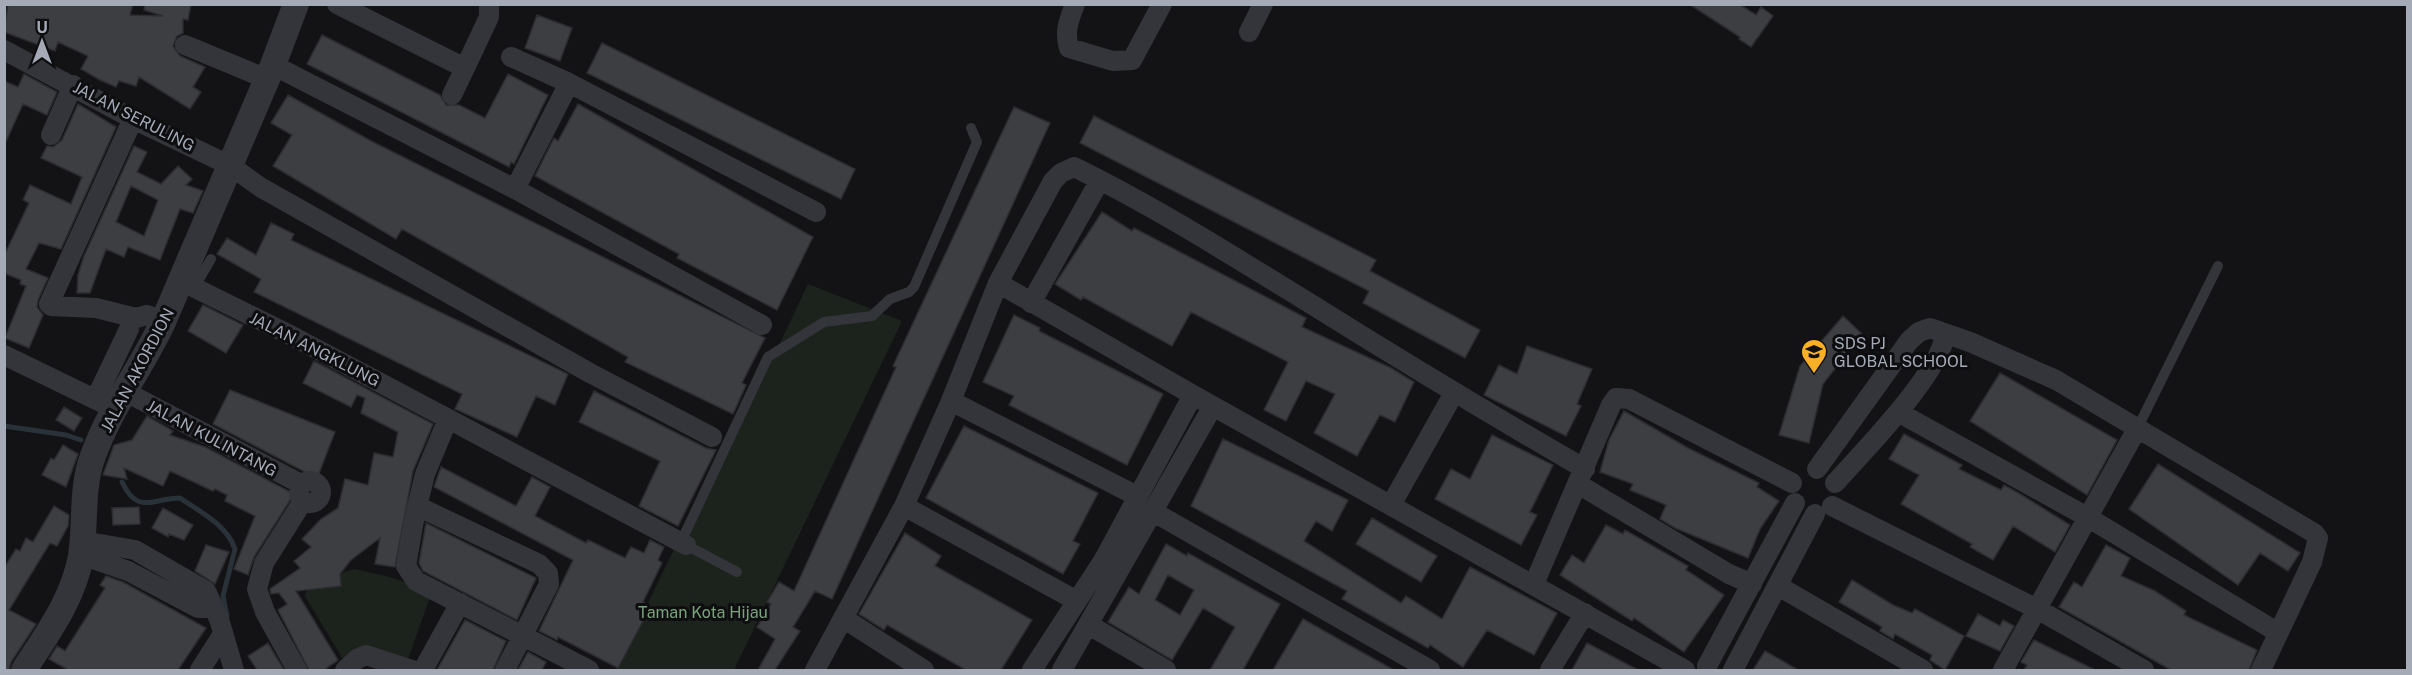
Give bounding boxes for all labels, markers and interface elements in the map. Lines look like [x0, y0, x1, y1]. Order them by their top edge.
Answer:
north arrow [12, 12, 72, 72]
text: U [36, 18, 48, 37]
street label: JALAN SERULING [70, 78, 198, 155]
street label: JALAN AKORDION [97, 305, 178, 436]
street label: JALAN ANGKLUNG [246, 308, 383, 391]
place label: SDS PJ GLOBAL SCHOOL [1834, 334, 1968, 371]
school or university icon: SDS PJ GLOBAL SCHOOL [1799, 337, 1829, 375]
street label: JALAN KULINTANG [143, 396, 280, 481]
park label: Taman Kota Hijau [638, 603, 768, 622]

